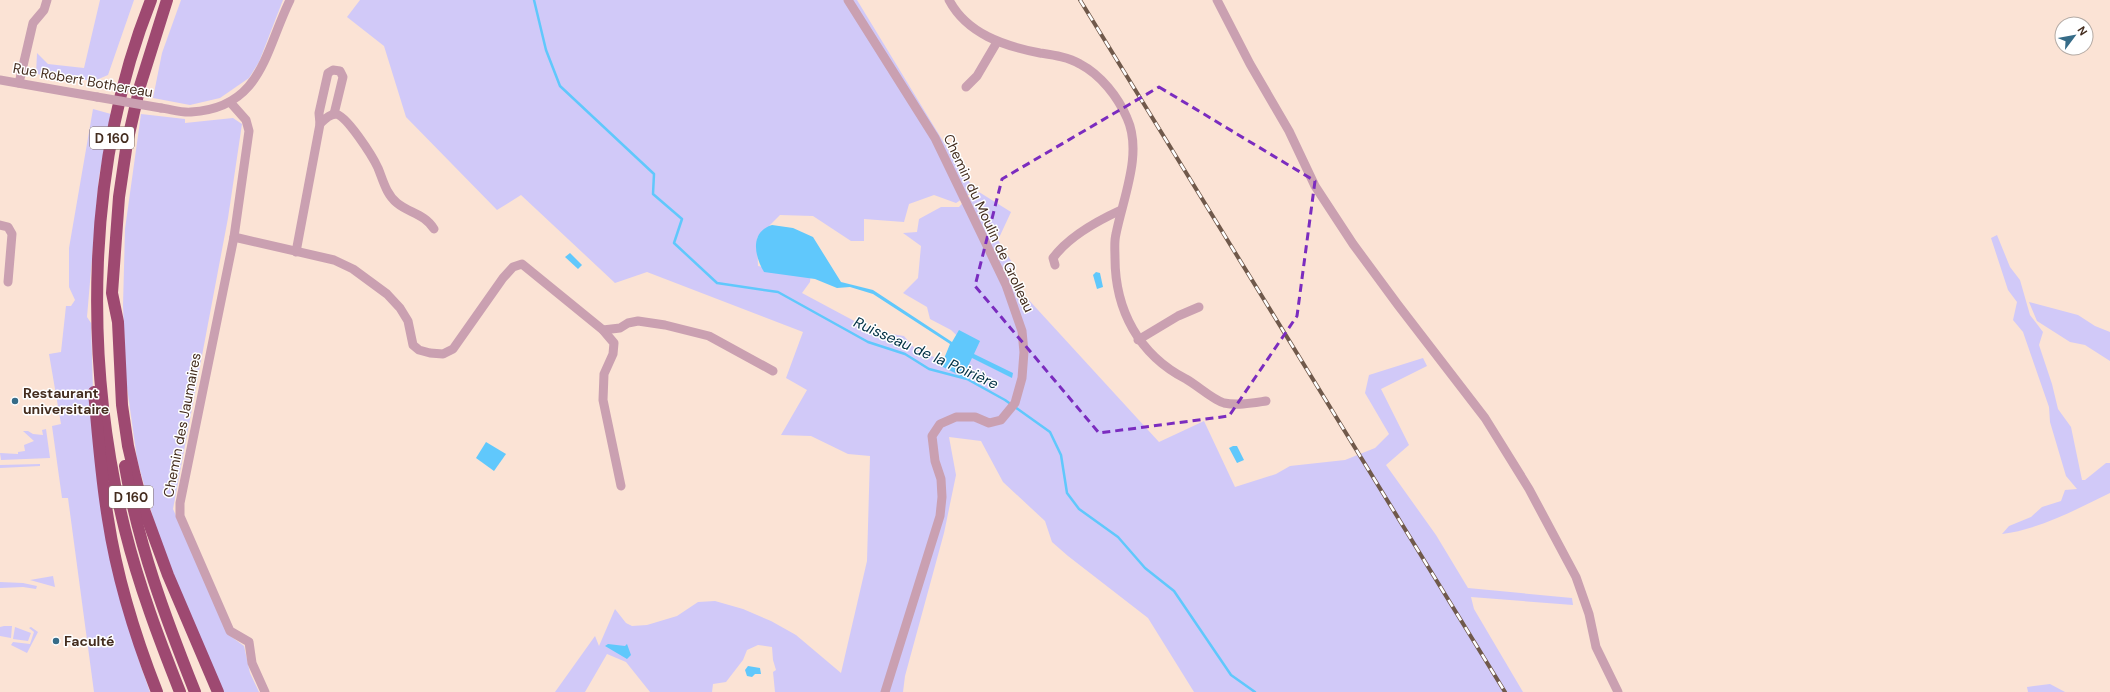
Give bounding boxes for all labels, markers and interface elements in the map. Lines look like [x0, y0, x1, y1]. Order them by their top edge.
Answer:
north arrow [2054, 16, 2094, 56]
text: N [2074, 24, 2091, 38]
street label: Rue Robert Bothereau [12, 59, 154, 101]
road number: D 160 [90, 127, 134, 149]
street label: Chemin du Moulin de Grolleau [940, 131, 1038, 315]
water label: Ruisseau de la Poirière [851, 312, 1002, 394]
street label: Chemin des Jaumaires [159, 351, 205, 499]
place label: Restaurant universitaire [23, 384, 109, 418]
marker: Restaurant universitaire [10, 396, 20, 406]
road number: D 160 [109, 486, 153, 508]
place label: Faculté [64, 632, 115, 650]
marker: Faculté [51, 636, 61, 646]

